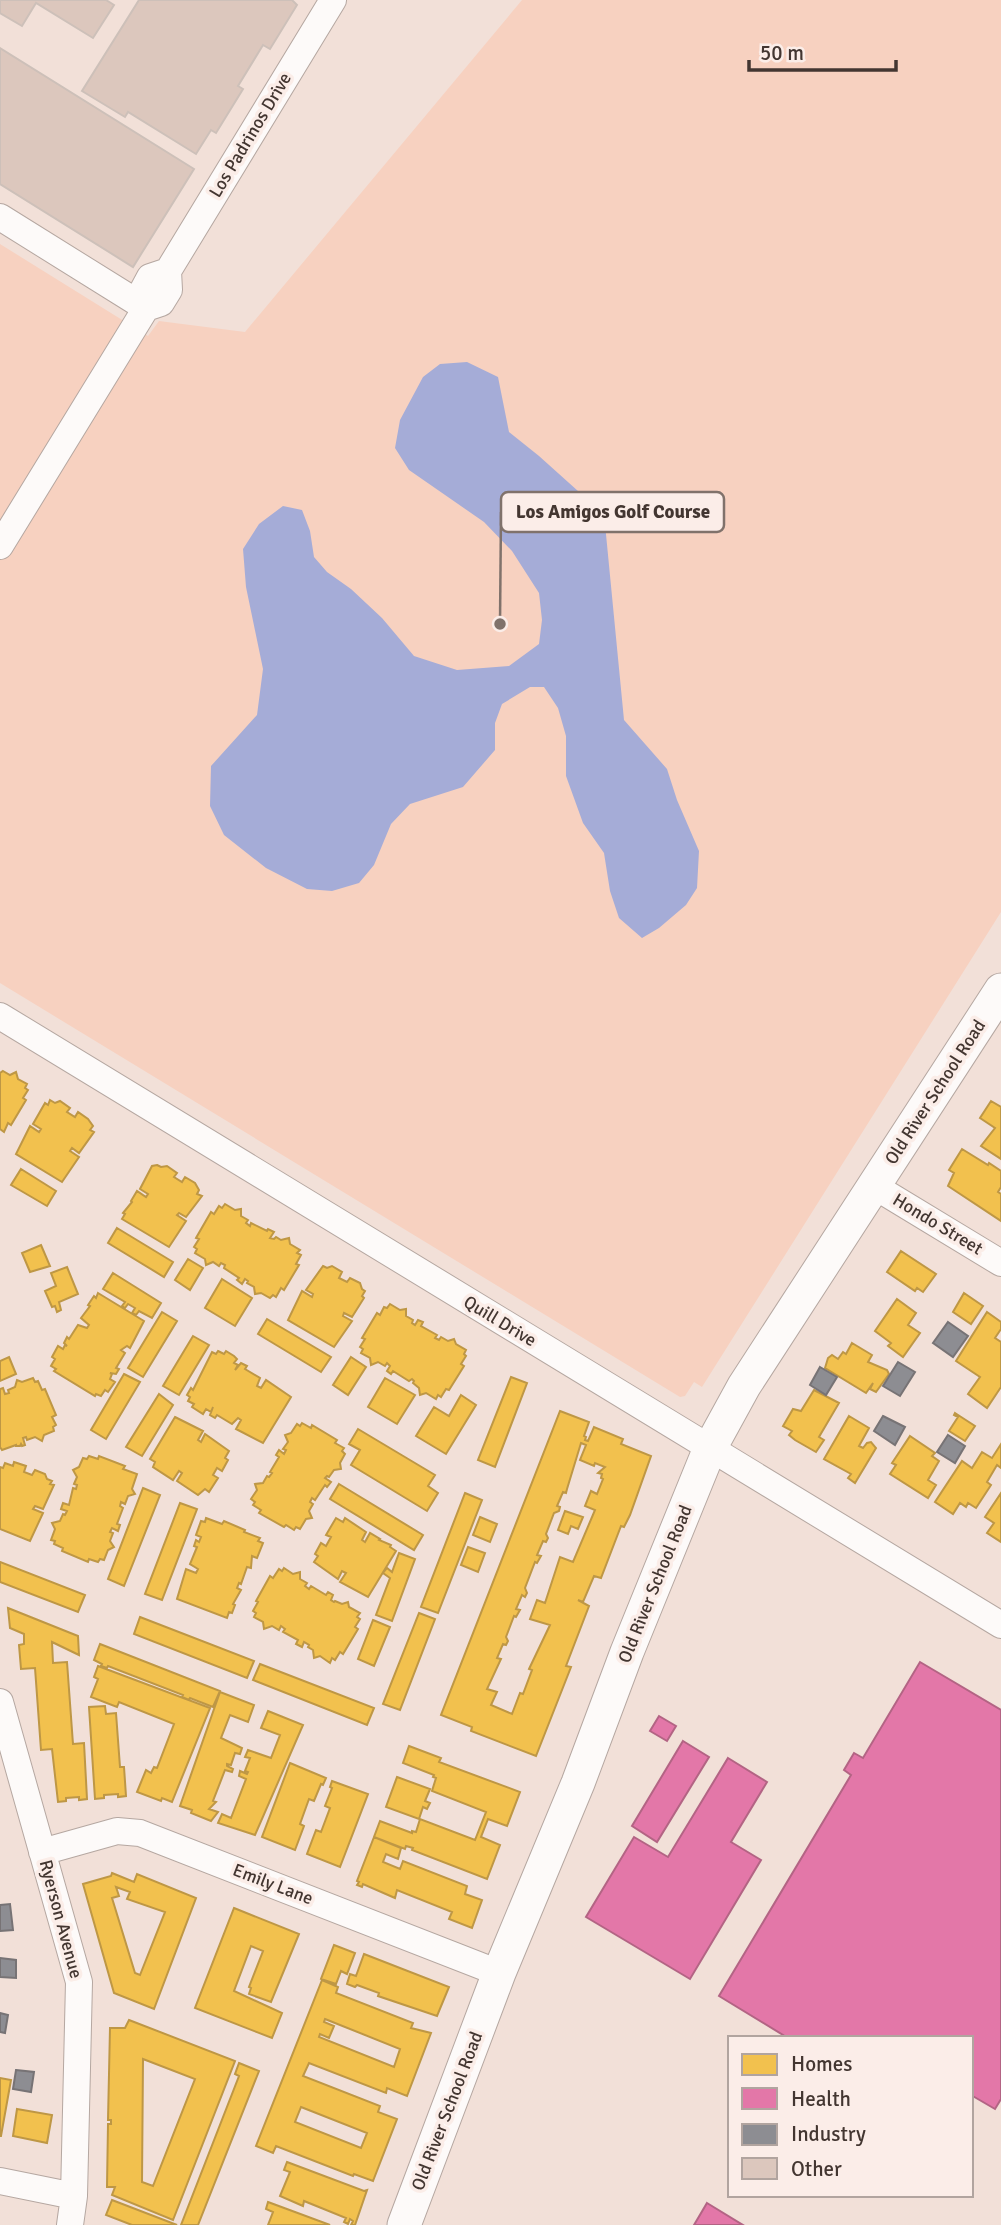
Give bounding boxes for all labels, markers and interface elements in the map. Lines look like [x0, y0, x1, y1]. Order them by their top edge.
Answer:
scale bar [749, 28, 896, 72]
text: 50 m [760, 40, 804, 66]
street label: Los Padrinos Drive [204, 69, 296, 201]
callout: Los Amigos Golf Course [501, 492, 724, 532]
text: Los Amigos Golf Course [516, 500, 710, 524]
street label: Old River School Road [880, 1015, 990, 1169]
street label: Hondo Street [889, 1189, 987, 1259]
street label: Quill Drive [460, 1291, 540, 1351]
street label: Old River School Road [613, 1502, 697, 1666]
street label: Ryerson Avenue [35, 1857, 87, 1981]
street label: Emily Lane [230, 1859, 316, 1909]
street label: Old River School Road [407, 2028, 487, 2194]
legend [728, 2036, 973, 2197]
text: Homes [791, 2051, 853, 2077]
text: Health [791, 2086, 851, 2112]
text: Industry [791, 2121, 866, 2147]
text: Other [791, 2156, 842, 2182]

